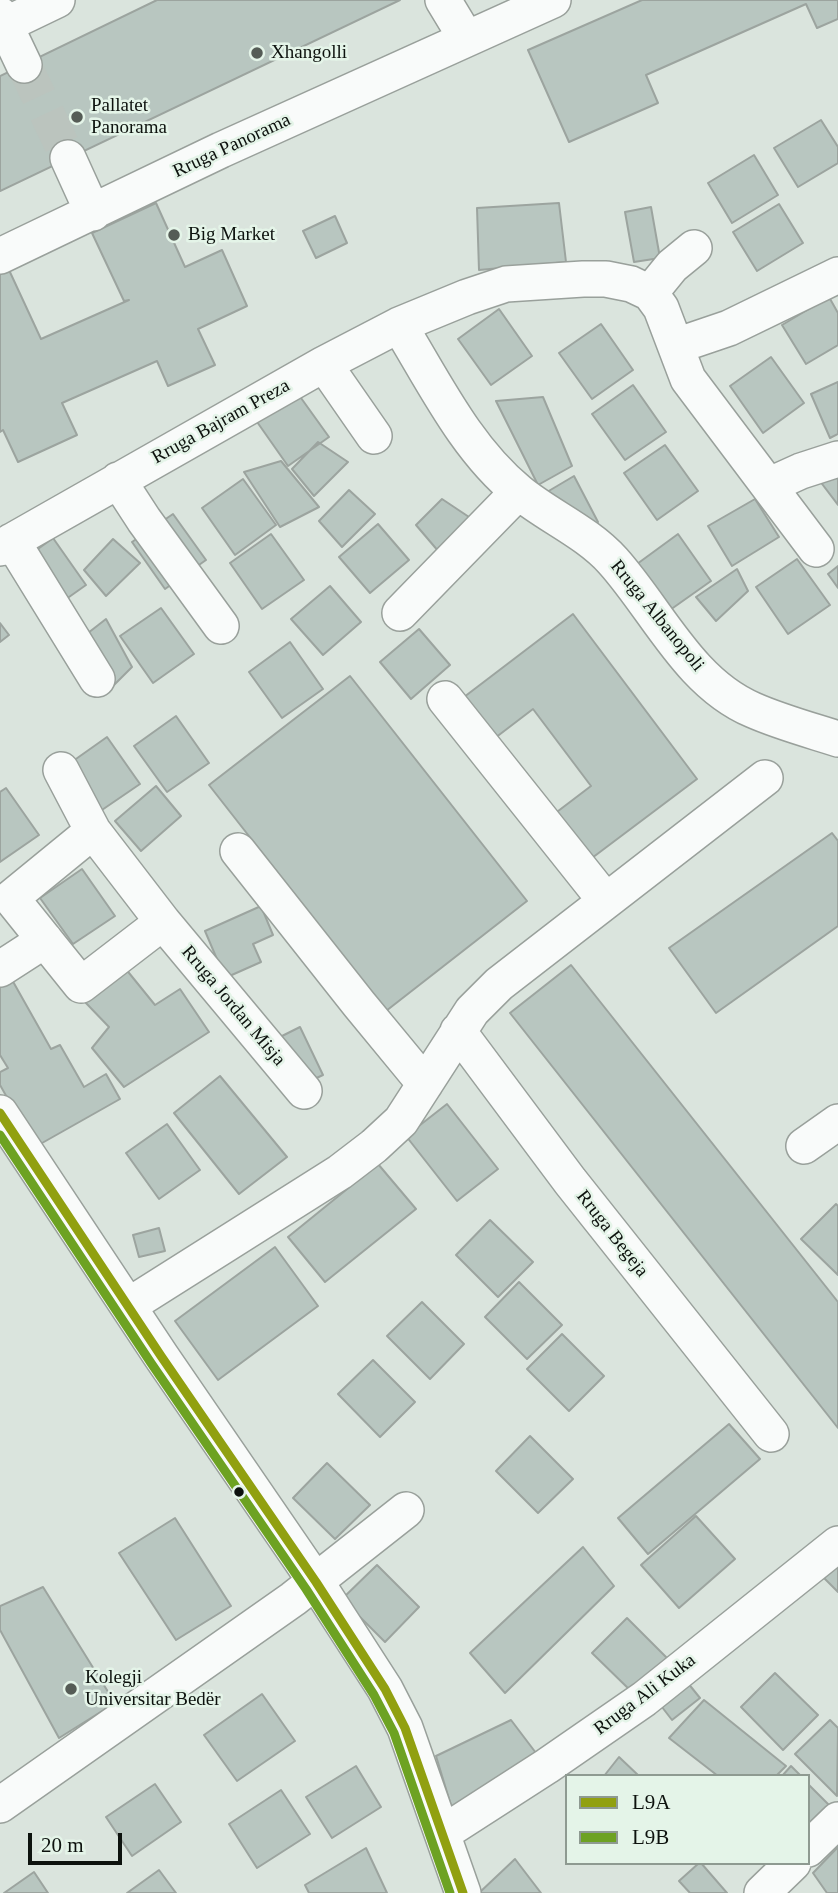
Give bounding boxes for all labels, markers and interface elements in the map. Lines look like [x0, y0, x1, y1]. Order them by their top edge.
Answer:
place label: Xhangolli [271, 42, 347, 64]
marker: Xhangolli [249, 45, 265, 61]
place label: Pallatet Panorama [91, 95, 167, 139]
marker: Pallatet Panorama [69, 109, 85, 125]
street label: Rruga Panorama [170, 109, 294, 183]
place label: Big Market [188, 224, 275, 246]
marker: Big Market [166, 227, 182, 243]
street label: Rruga Bajram Preza [148, 375, 294, 469]
street label: Rruga Albanopoli [605, 556, 709, 676]
street label: Rruga Jordan Misja [176, 941, 290, 1071]
street label: Rruga Begeja [571, 1186, 653, 1282]
unlabelled marker [232, 1485, 246, 1499]
street label: Rruga Ali Kuka [590, 1649, 700, 1741]
place label: Kolegji Universitar Bedër [85, 1667, 221, 1711]
marker: Kolegji Universitar Bedër [63, 1681, 79, 1697]
legend [565, 1774, 810, 1865]
text: L9A [632, 1790, 671, 1814]
scale bar [32, 1820, 126, 1864]
text: L9B [632, 1825, 669, 1849]
text: 20 m [41, 1833, 84, 1857]

